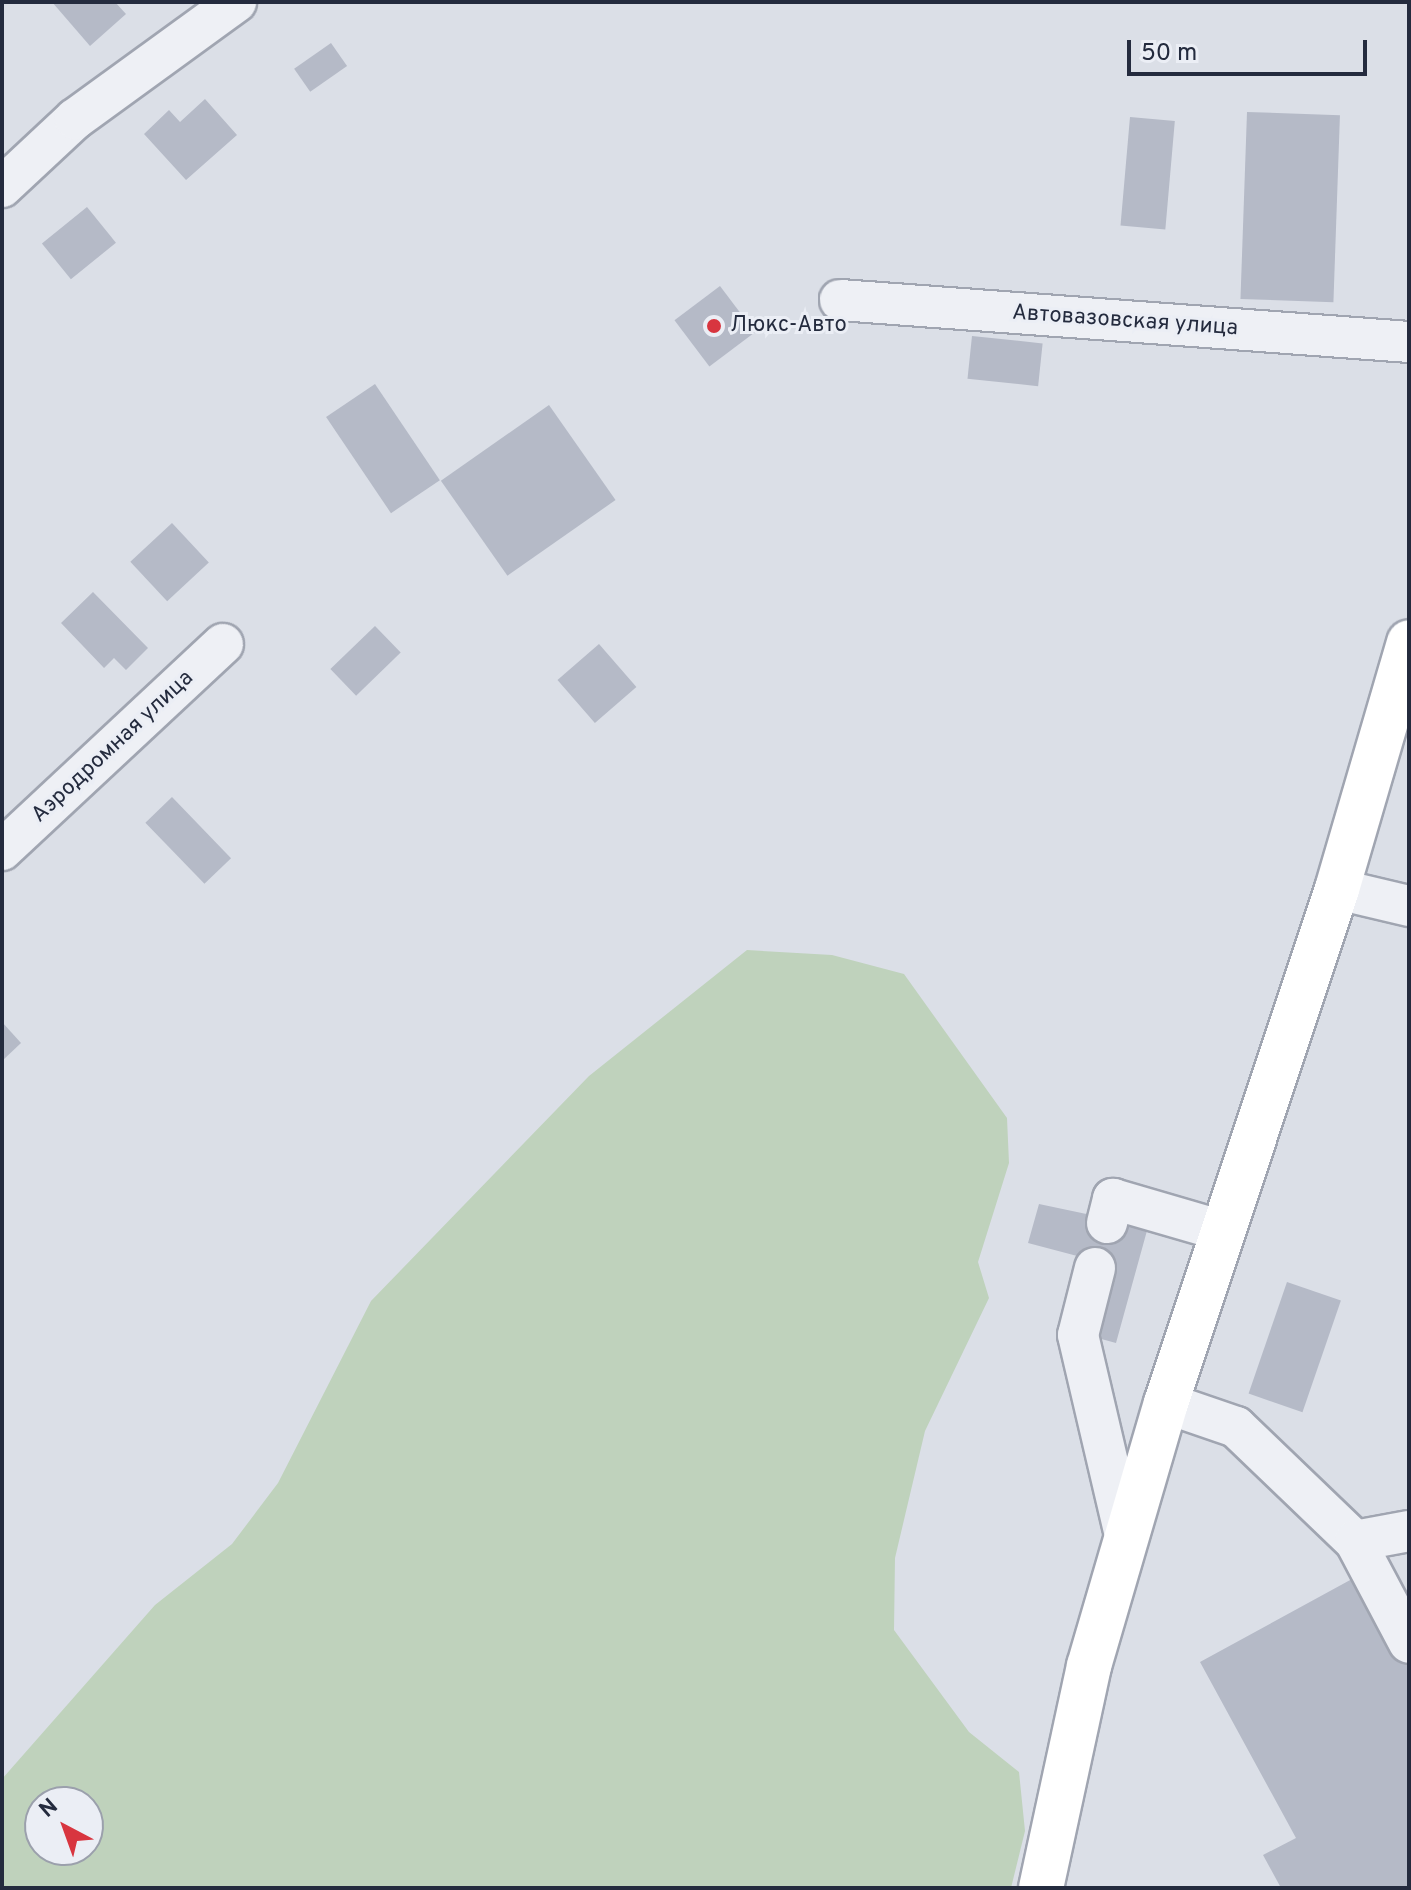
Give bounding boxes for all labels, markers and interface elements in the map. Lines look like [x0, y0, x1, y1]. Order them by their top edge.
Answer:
scale bar [1131, 24, 1371, 74]
text: 50 m [1141, 39, 1197, 69]
street label: Автовазовская улица [1011, 300, 1239, 342]
place label: Люкс-Авто [730, 313, 847, 339]
marker: Люкс-Авто [705, 317, 723, 335]
street label: Аэродромная улица [27, 665, 199, 829]
north arrow [24, 1786, 104, 1866]
text: N [34, 1794, 64, 1824]

